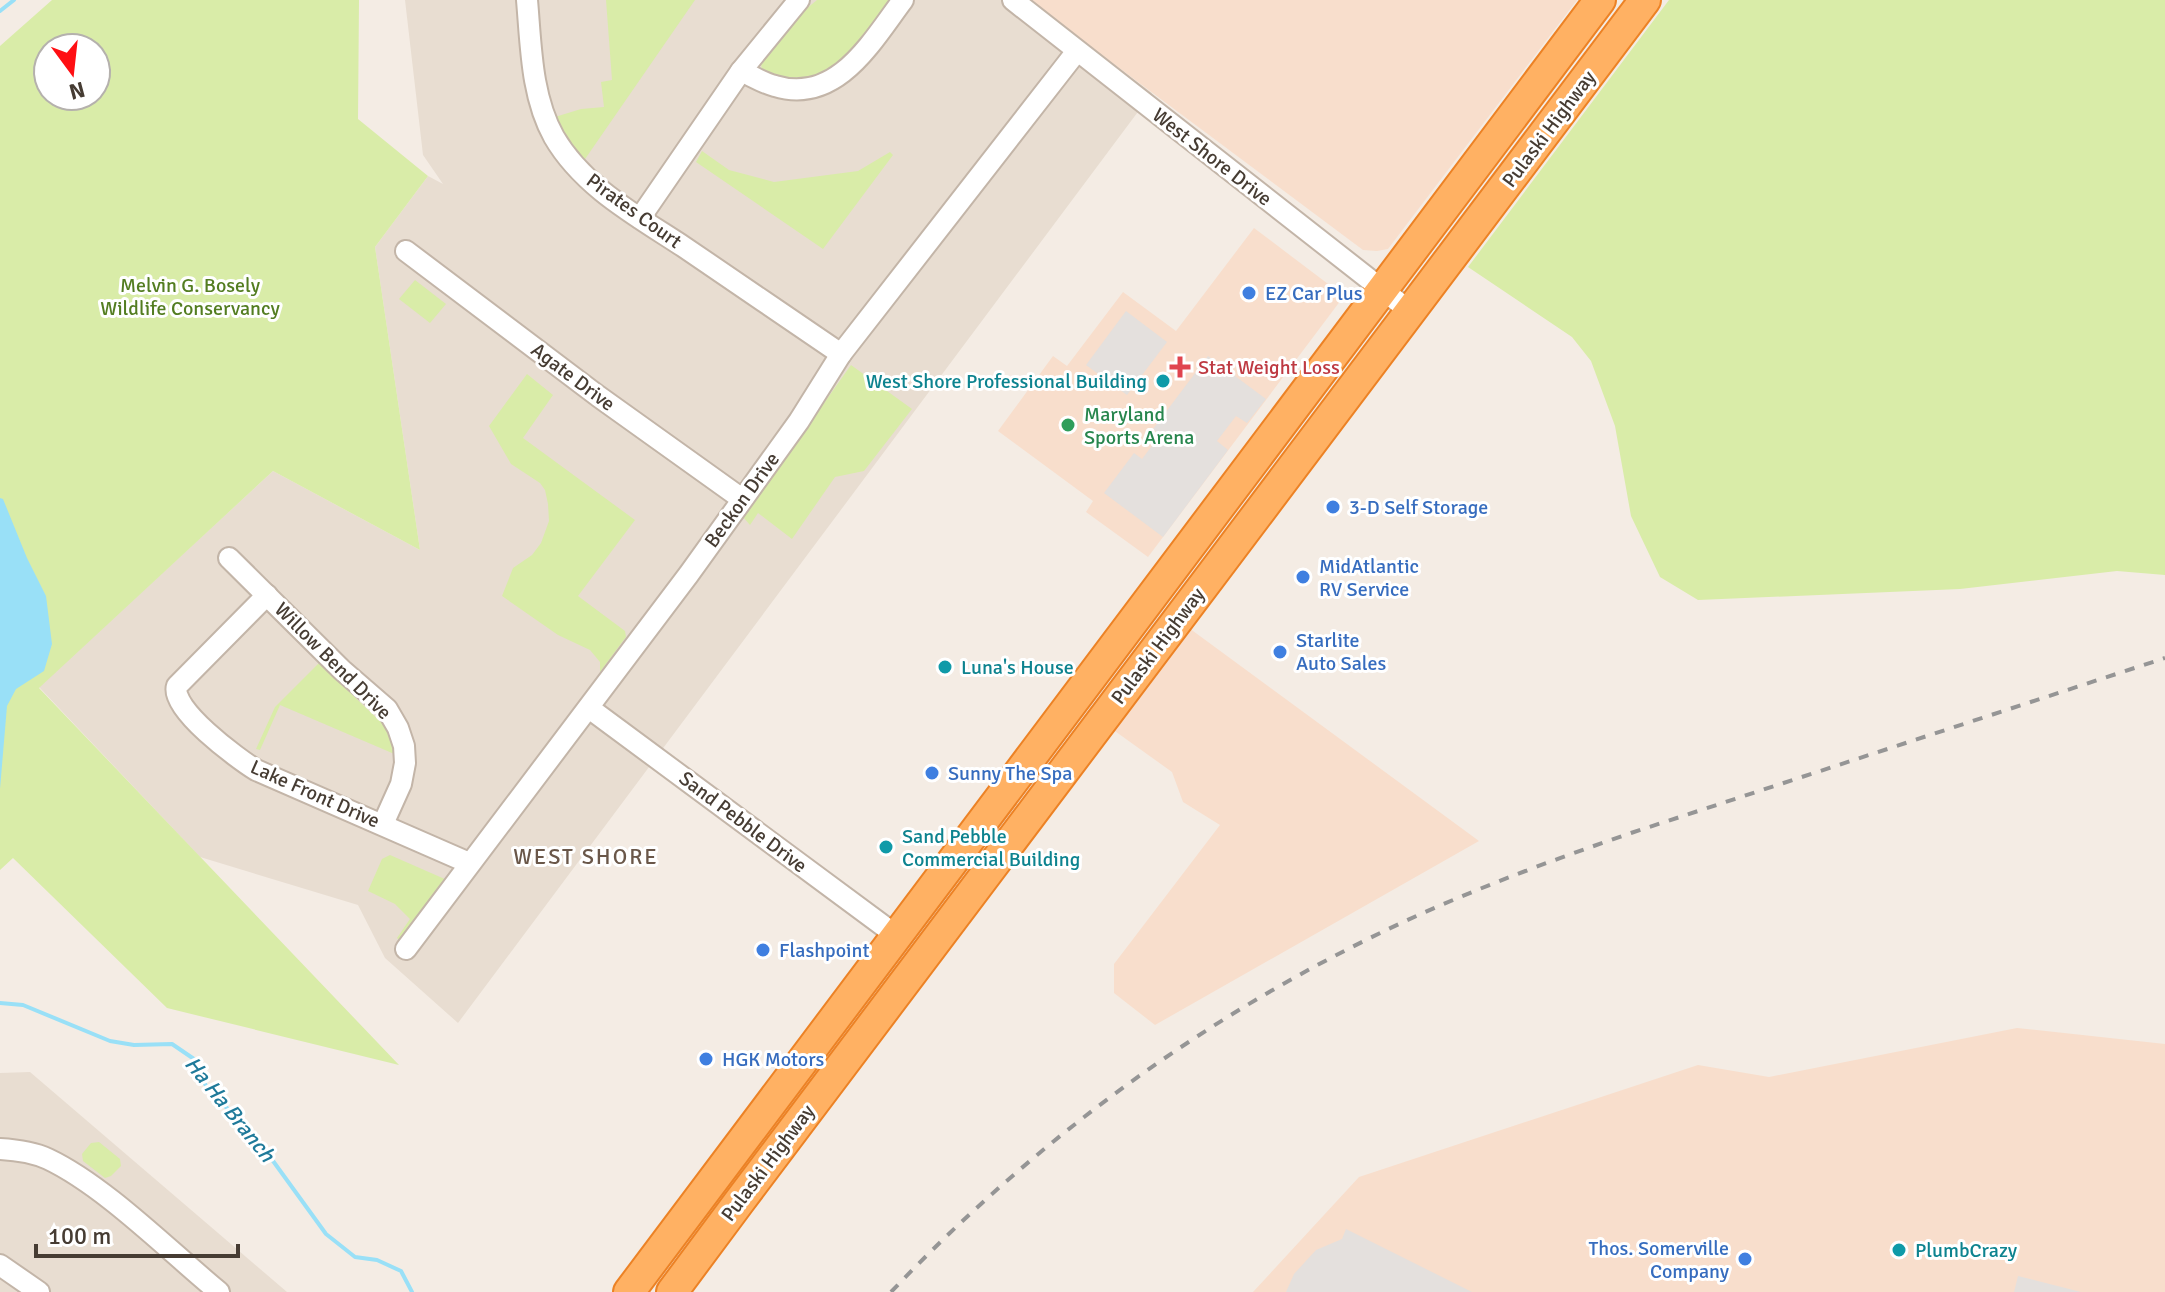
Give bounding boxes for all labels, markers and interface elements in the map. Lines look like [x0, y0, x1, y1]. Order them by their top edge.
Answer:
north arrow [32, 32, 112, 112]
street label: Pulaski Highway [1497, 65, 1602, 192]
text: N [66, 76, 88, 106]
street label: West Shore Drive [1147, 103, 1277, 211]
street label: Pirates Court [581, 168, 687, 254]
park label: Melvin G. Bosely Wildlife Conservancy [100, 273, 280, 321]
place label: EZ Car Plus [1265, 281, 1363, 306]
marker: EZ Car Plus [1240, 284, 1258, 302]
street label: Agate Drive [526, 337, 620, 417]
place label: Stat Weight Loss [1198, 355, 1340, 380]
marker: Stat Weight Loss [1169, 356, 1191, 378]
place label: West Shore Professional Building [866, 369, 1147, 394]
marker: West Shore Professional Building [1154, 372, 1172, 390]
place label: Maryland Sports Arena [1084, 402, 1194, 450]
marker: Maryland Sports Arena [1059, 416, 1077, 434]
street label: Beckon Drive [699, 447, 785, 553]
place label: 3-D Self Storage [1349, 495, 1488, 520]
marker: 3-D Self Storage [1324, 498, 1342, 516]
place label: MidAtlantic RV Service [1319, 554, 1419, 602]
marker: MidAtlantic RV Service [1294, 568, 1312, 586]
street label: Pulaski Highway [1106, 582, 1211, 709]
street label: Willow Bend Drive [269, 597, 397, 725]
place label: Starlite Auto Sales [1296, 628, 1387, 676]
marker: Starlite Auto Sales [1271, 643, 1289, 661]
place label: Luna's House [961, 655, 1074, 680]
marker: Luna's House [936, 658, 954, 676]
street label: Lake Front Drive [247, 754, 383, 834]
place label: Sunny The Spa [948, 761, 1072, 786]
marker: Sunny The Spa [923, 764, 941, 782]
street label: Sand Pebble Drive [674, 766, 812, 878]
place label: Sand Pebble Commercial Building [902, 824, 1080, 872]
marker: Sand Pebble Commercial Building [877, 838, 895, 856]
district label: WEST SHORE [513, 843, 659, 870]
place label: Flashpoint [779, 938, 869, 963]
marker: Flashpoint [754, 941, 772, 959]
place label: HGK Motors [722, 1047, 825, 1072]
marker: HGK Motors [697, 1050, 715, 1068]
water label: Ha Ha Branch [179, 1051, 281, 1168]
street label: Pulaski Highway [716, 1099, 821, 1226]
scale bar [36, 1208, 238, 1258]
text: 100 m [48, 1221, 111, 1251]
place label: Thos. Somerville Company [1588, 1236, 1730, 1284]
place label: PlumbCrazy [1915, 1238, 2018, 1263]
marker: PlumbCrazy [1890, 1241, 1908, 1259]
marker: Thos. Somerville Company [1736, 1250, 1754, 1268]

